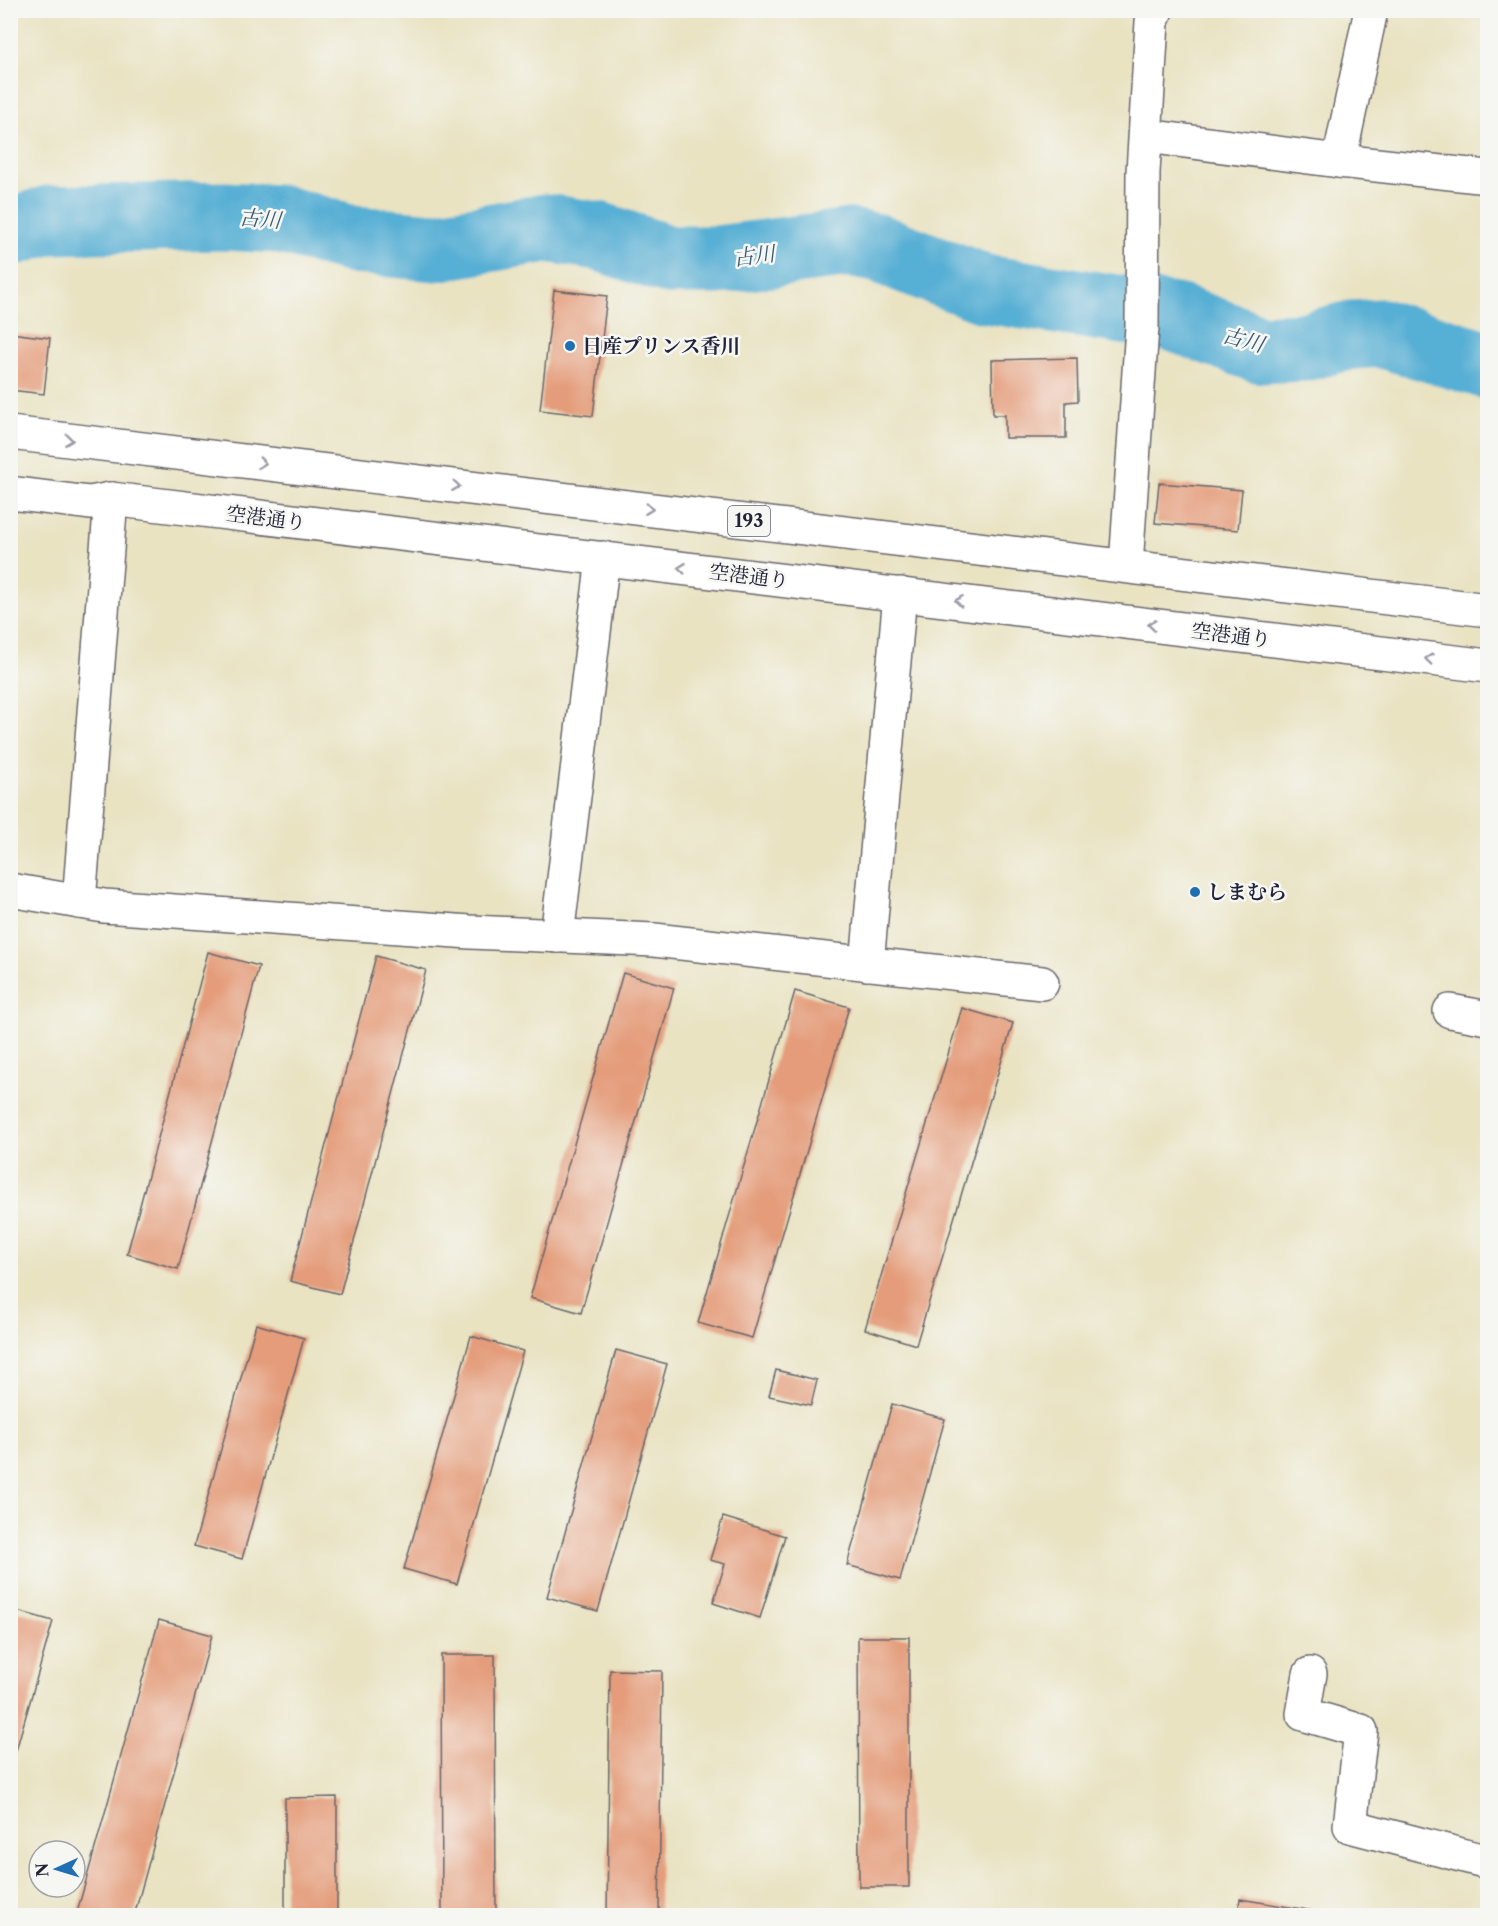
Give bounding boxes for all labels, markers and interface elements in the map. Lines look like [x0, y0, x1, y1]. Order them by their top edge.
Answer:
water label: 古川 [238, 204, 284, 233]
water label: 古川 [732, 240, 778, 270]
water label: 古川 [1220, 322, 1269, 358]
place label: 日産プリンス香川 [582, 334, 741, 358]
marker: 日産プリンス香川 [563, 339, 577, 353]
one-way arrow [64, 433, 73, 446]
one-way arrow [258, 456, 267, 469]
one-way arrow [451, 479, 460, 492]
street label: 空港通り [225, 501, 307, 535]
one-way arrow [645, 503, 654, 515]
road number: 193 [728, 506, 770, 536]
street label: 空港通り [708, 559, 790, 593]
one-way arrow [677, 562, 686, 575]
one-way arrow [954, 596, 963, 608]
street label: 空港通り [1190, 618, 1272, 652]
one-way arrow [1148, 619, 1157, 632]
one-way arrow [1425, 653, 1434, 665]
place label: しまむら [1207, 880, 1287, 904]
marker: しまむら [1188, 885, 1202, 899]
north arrow [27, 1839, 87, 1899]
text: N [32, 1862, 52, 1878]

